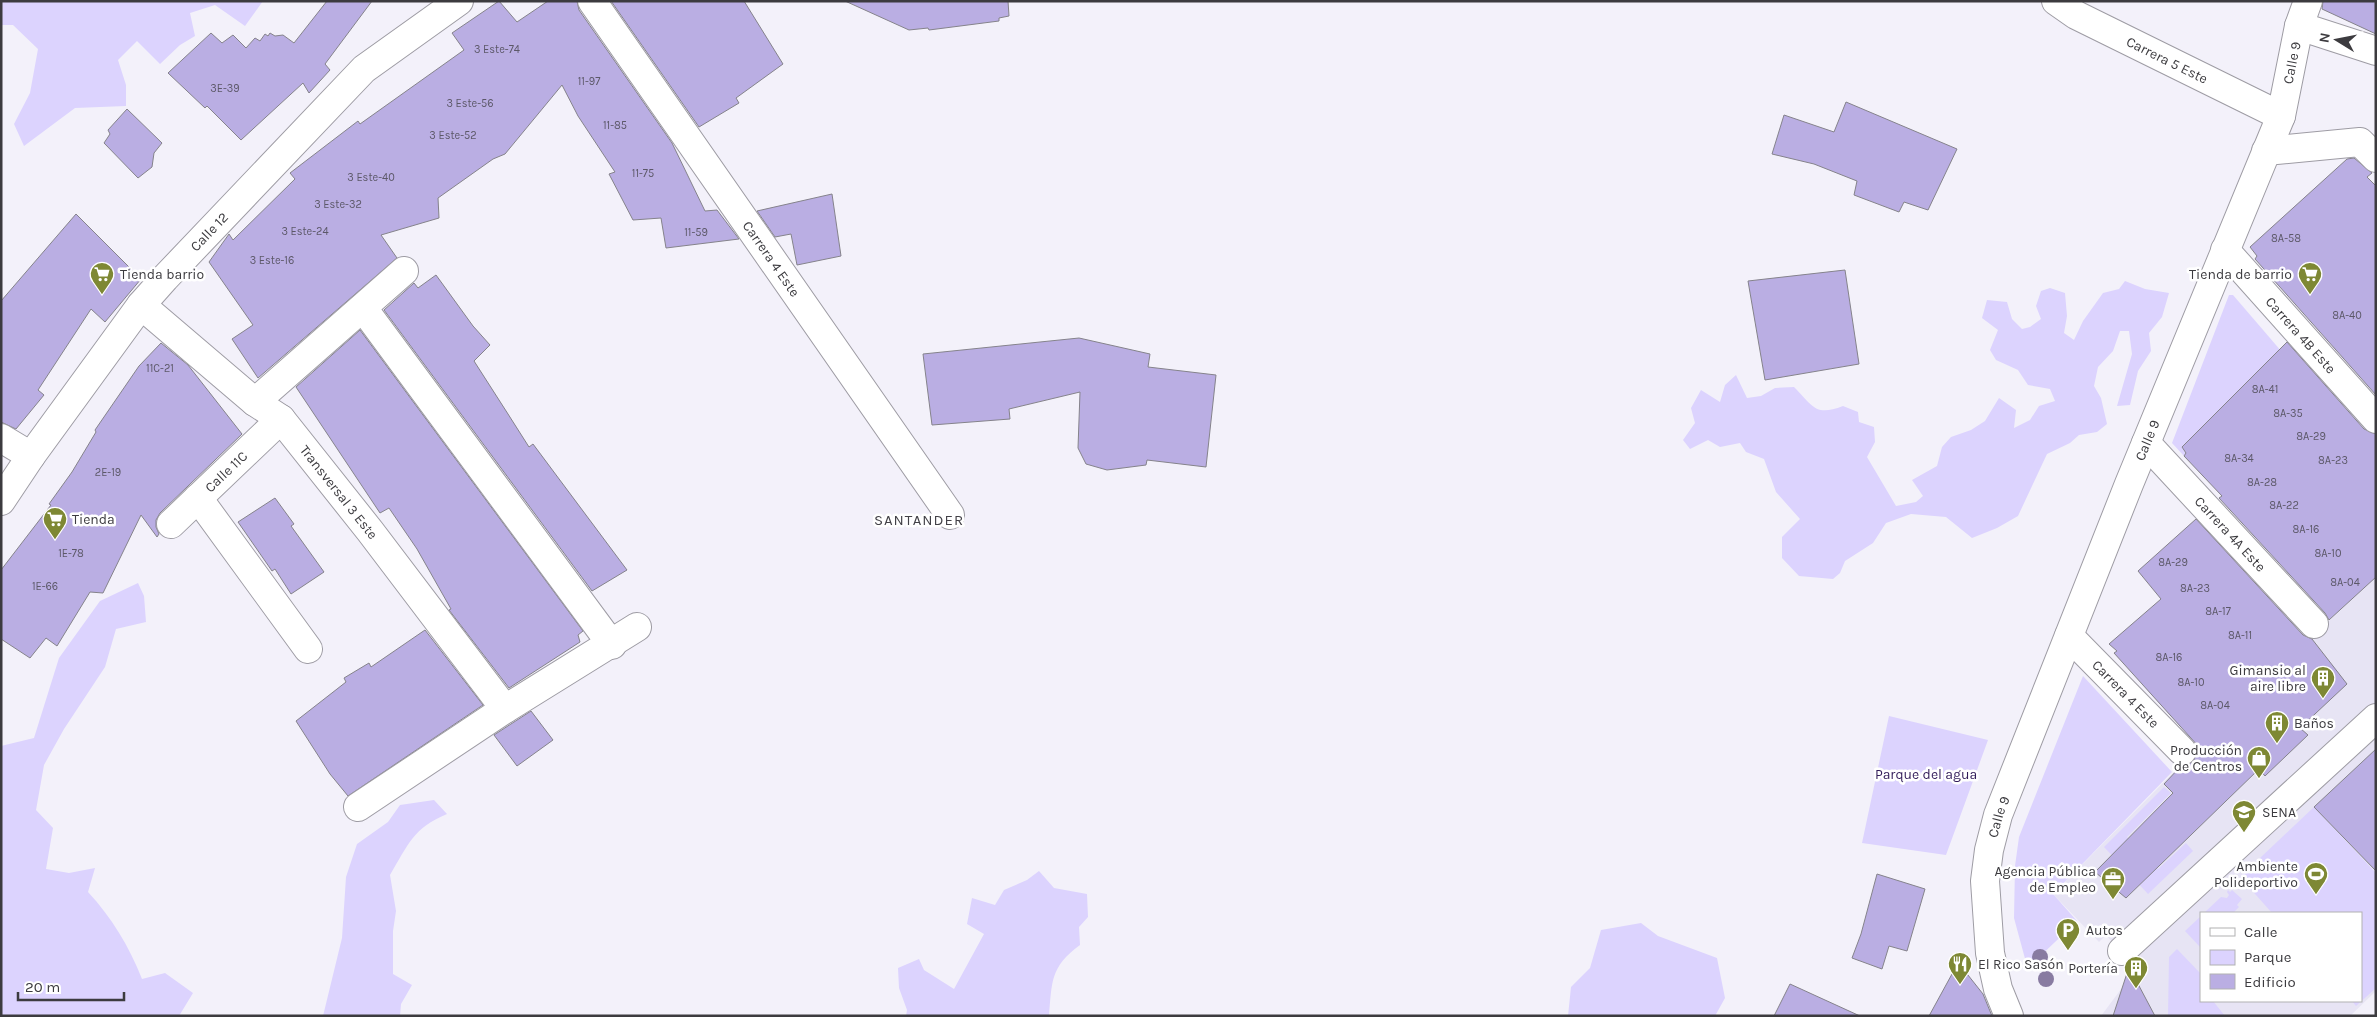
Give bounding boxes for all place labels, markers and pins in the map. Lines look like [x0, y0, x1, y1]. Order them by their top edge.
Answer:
supermarket icon: Tienda barrio [89, 261, 115, 295]
supermarket icon: Tienda de barrio [2297, 261, 2323, 295]
place label: Tienda barrio [120, 266, 204, 283]
place label: Tienda de barrio [2189, 266, 2292, 283]
supermarket icon: Tienda [42, 506, 68, 540]
place label: Tienda [72, 511, 115, 528]
place label: Gimansio al aire libre [2229, 662, 2306, 695]
building icon: Gimansio al aire libre [2310, 665, 2336, 699]
building icon: Baños [2264, 710, 2290, 744]
place label: Baños [2294, 715, 2334, 732]
place label: Producción de Centros [2170, 742, 2242, 775]
shop icon: Producción de Centros [2246, 745, 2272, 779]
school or university icon: SENA [2231, 799, 2257, 833]
place label: SENA [2262, 804, 2296, 821]
place label: Ambiente Polideportivo [2214, 858, 2298, 891]
sports icon: Ambiente Polideportivo [2303, 861, 2329, 895]
place label: Agencia Pública de Empleo [1994, 863, 2096, 896]
office icon: Agencia Pública de Empleo [2100, 866, 2126, 900]
parking icon: Autos [2055, 917, 2081, 951]
place label: Autos [2086, 922, 2123, 939]
restaurant icon: El Rico Sasón [1947, 951, 1973, 985]
building icon: Portería [2123, 955, 2149, 989]
place label: El Rico Sasón [1978, 956, 2064, 973]
place label: Portería [2068, 960, 2118, 977]

